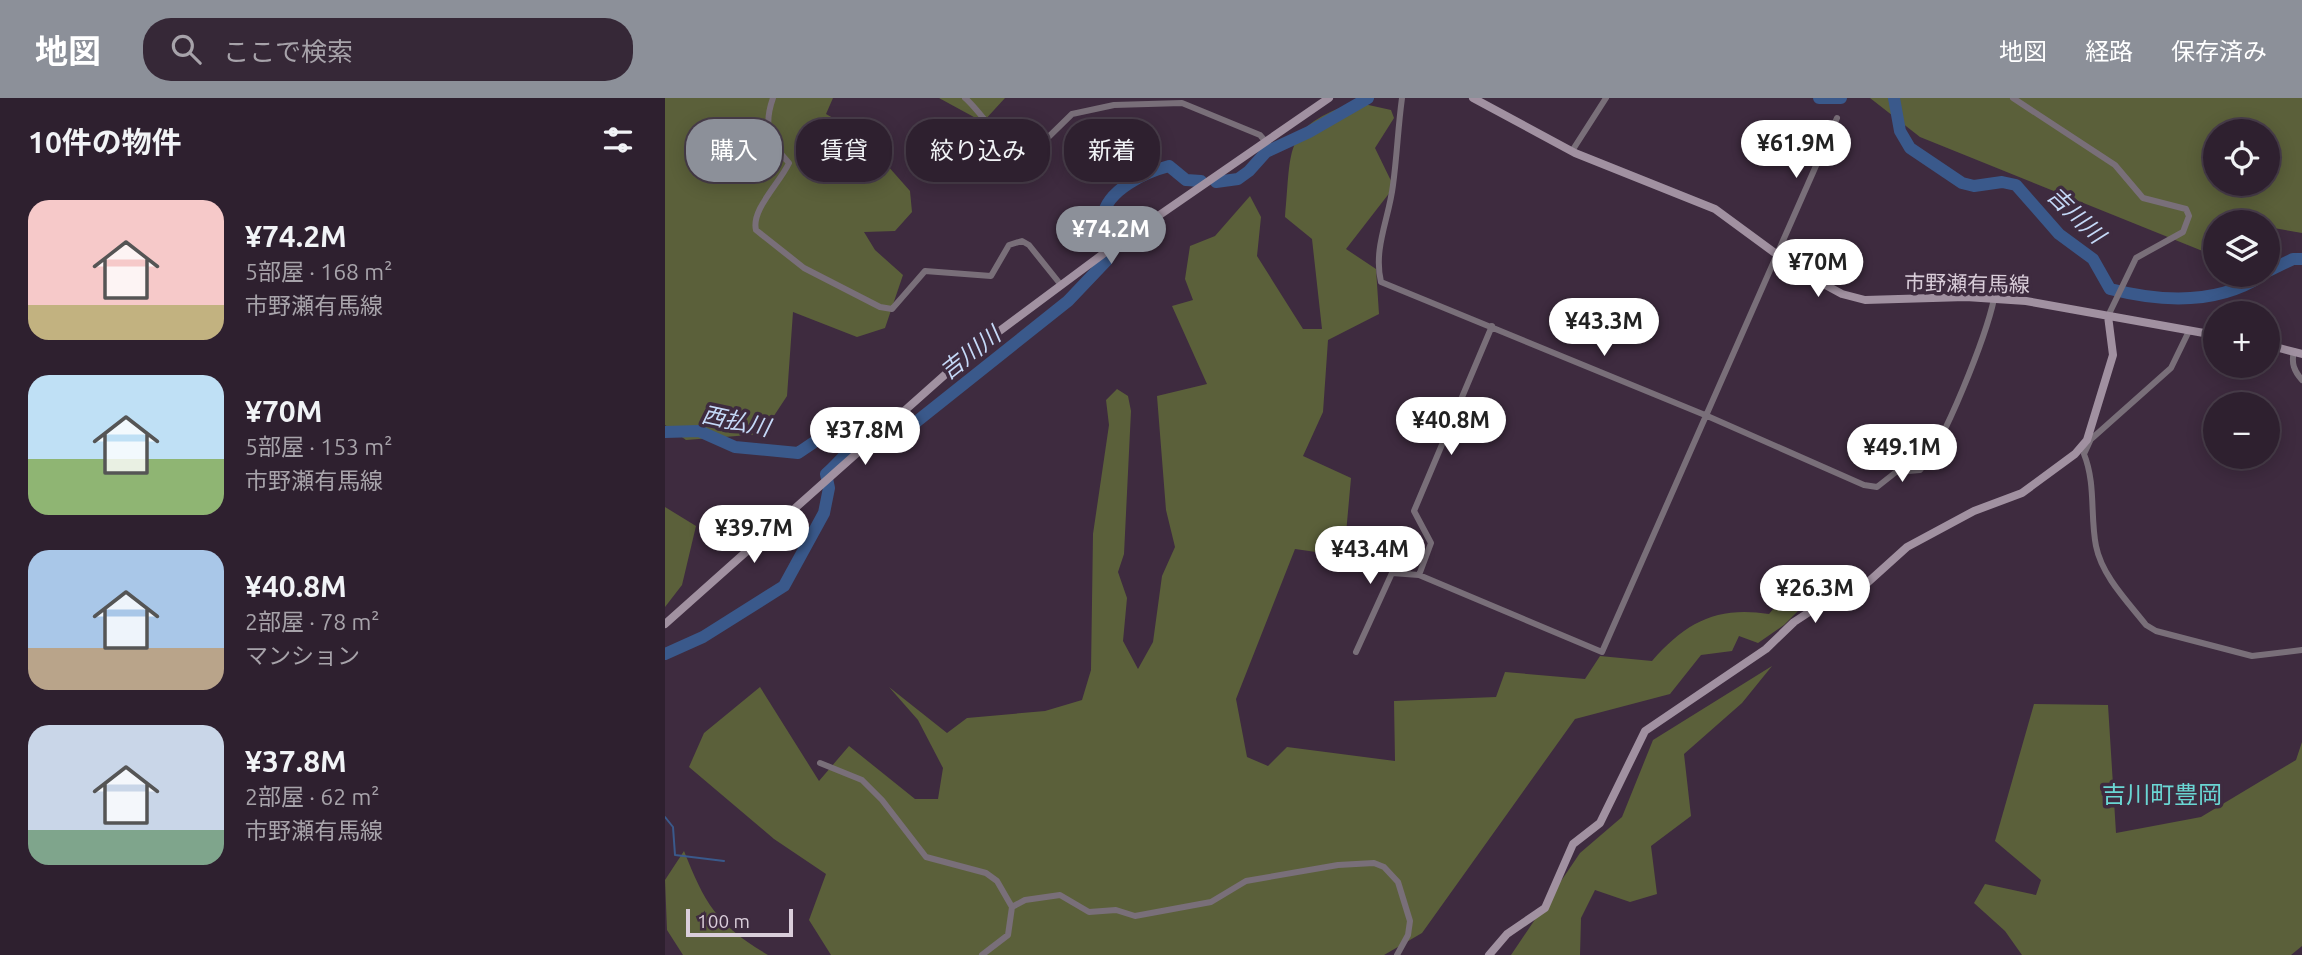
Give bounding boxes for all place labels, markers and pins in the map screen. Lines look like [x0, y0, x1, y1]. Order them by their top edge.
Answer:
pin: ¥61.9M [1739, 120, 1853, 180]
pin: ¥74.2M [1054, 206, 1168, 266]
pin: ¥70M [1777, 240, 1859, 299]
pin: ¥43.3M [1547, 299, 1661, 358]
pin: ¥40.8M [1394, 398, 1508, 457]
pin: ¥37.8M [808, 408, 922, 467]
pin: ¥49.1M [1845, 424, 1959, 484]
pin: ¥39.7M [697, 505, 811, 565]
pin: ¥43.4M [1313, 526, 1427, 586]
pin: ¥26.3M [1758, 566, 1872, 625]

